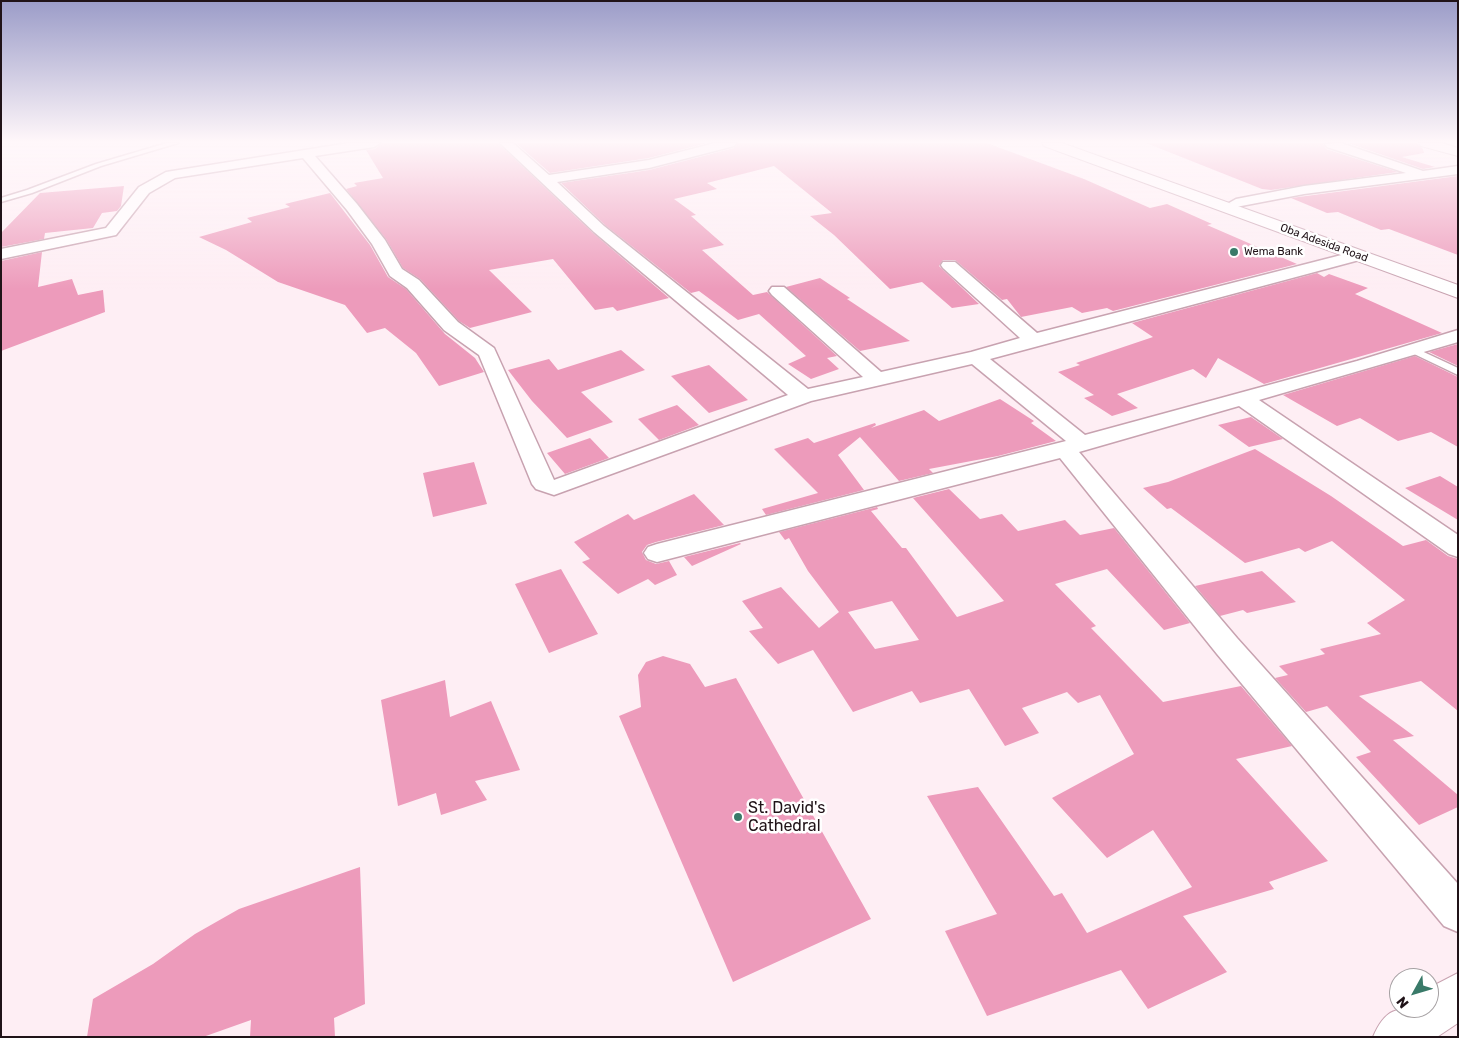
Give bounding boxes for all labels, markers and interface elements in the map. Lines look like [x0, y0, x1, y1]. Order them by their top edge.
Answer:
street label: Oba Adesida Road [1278, 221, 1370, 265]
place label: Wema Bank [1244, 245, 1303, 259]
marker: Wema Bank [1228, 246, 1240, 258]
place label: St. David's Cathedral [748, 798, 825, 836]
marker: St. David's Cathedral [732, 811, 744, 823]
north arrow [1389, 968, 1439, 1018]
text: N [1393, 993, 1413, 1011]

